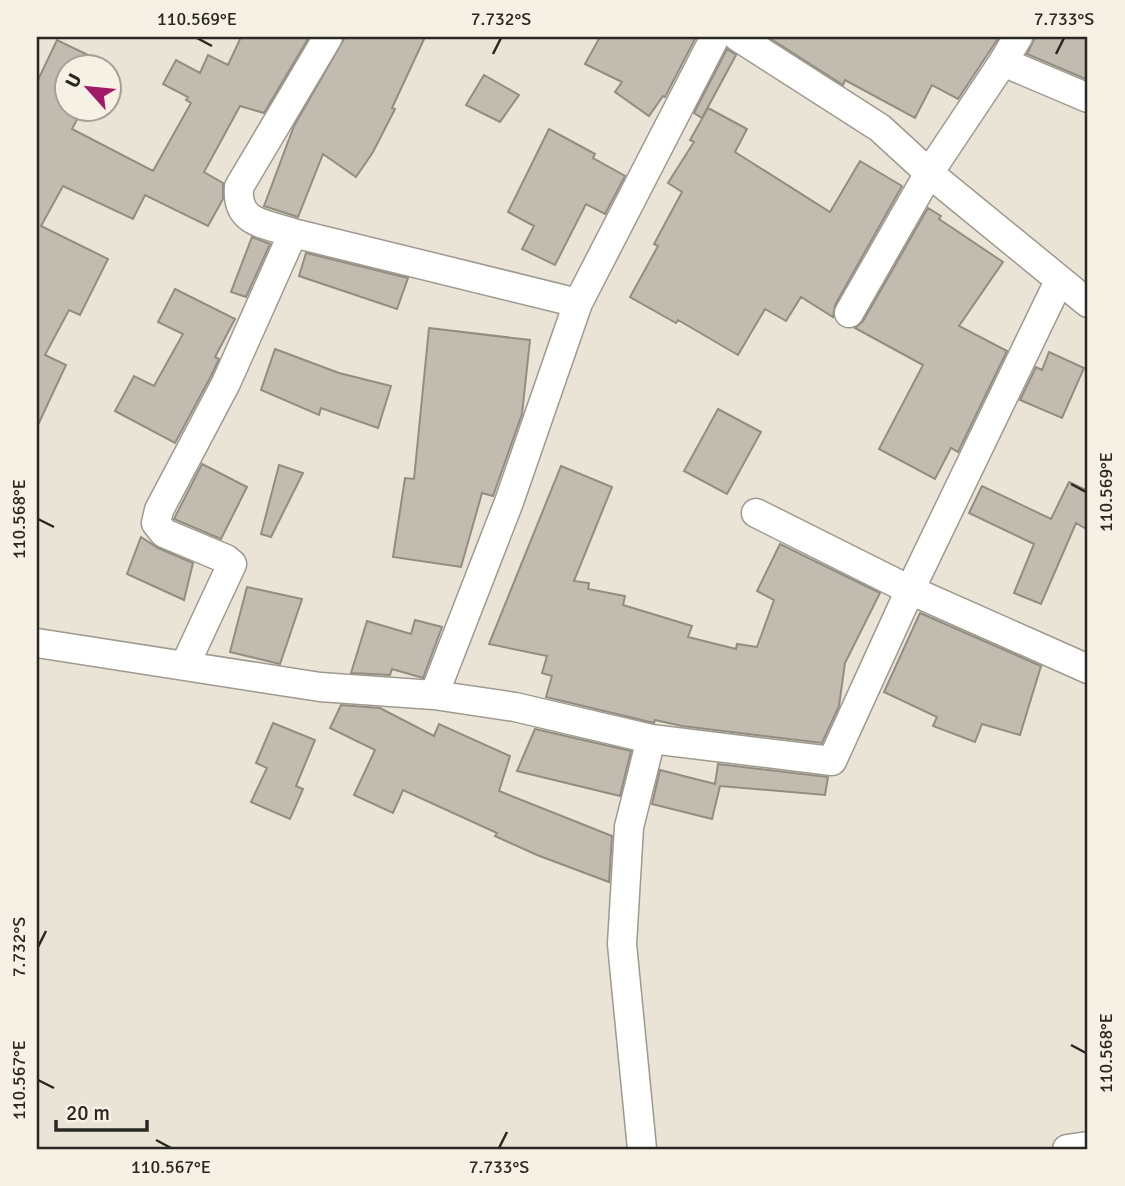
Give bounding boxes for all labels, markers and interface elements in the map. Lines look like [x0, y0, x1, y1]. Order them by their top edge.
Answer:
text: 110.569°E [157, 8, 237, 30]
text: 7.732°S [471, 8, 531, 30]
text: 7.733°S [1034, 8, 1094, 30]
north arrow [52, 52, 122, 122]
text: U [60, 70, 87, 92]
text: 110.569°E [1095, 452, 1117, 532]
text: 110.568°E [8, 479, 30, 559]
text: 7.732°S [8, 917, 30, 977]
text: 110.568°E [1095, 1013, 1117, 1093]
text: 110.567°E [8, 1040, 30, 1120]
scale bar [56, 1088, 147, 1132]
text: 20 m [66, 1100, 110, 1126]
text: 110.567°E [131, 1156, 211, 1178]
text: 7.733°S [469, 1156, 529, 1178]

